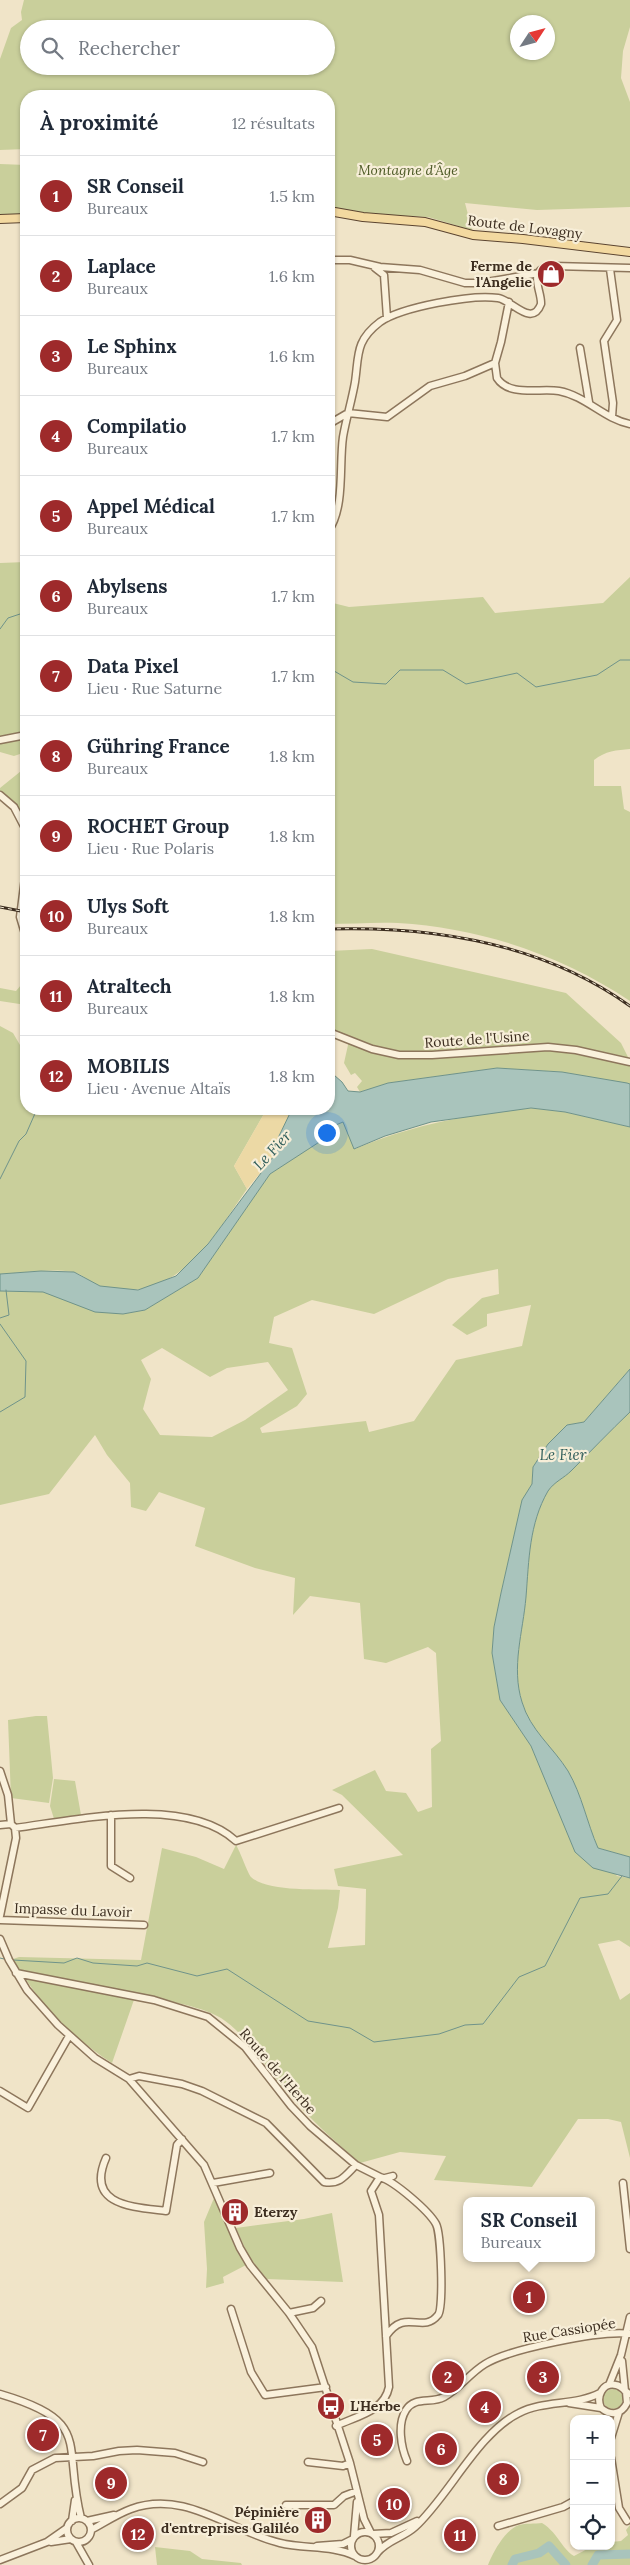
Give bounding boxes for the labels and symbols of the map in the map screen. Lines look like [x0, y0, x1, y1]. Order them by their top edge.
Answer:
north arrow [510, 15, 555, 60]
park label: Montagne d'Âge [358, 161, 458, 179]
street label: Route de Lovagny [467, 211, 584, 243]
place label: Ferme de l'Angelie [470, 257, 532, 291]
shop icon: Ferme de l'Angelie [536, 259, 566, 289]
street label: Route de l'Usine [424, 1026, 531, 1052]
your location [314, 1120, 340, 1146]
water label: Le Fier [249, 1126, 295, 1174]
water label: Le Fier [539, 1445, 587, 1464]
street label: Impasse du Lavoir [14, 1899, 132, 1921]
street label: Route de l'Herbe [236, 2024, 321, 2118]
building icon: Eterzy [220, 2197, 250, 2227]
place label: Eterzy [254, 2203, 298, 2221]
pin: 1 [513, 2278, 545, 2316]
street label: Rue Cassiopée [521, 2314, 617, 2346]
pin: 2 [432, 2358, 464, 2396]
pin: 3 [527, 2358, 559, 2396]
pin: 4 [469, 2388, 501, 2426]
bus stop icon: L'Herbe [316, 2391, 346, 2421]
place label: L'Herbe [350, 2397, 401, 2415]
pin: 7 [27, 2416, 59, 2454]
pin: 5 [361, 2421, 393, 2459]
pin: 6 [425, 2430, 457, 2468]
pin: 8 [487, 2460, 519, 2498]
pin: 9 [95, 2464, 127, 2502]
pin: 10 [378, 2485, 410, 2523]
place label: Pépinière d'entreprises Galiléo [161, 2503, 299, 2537]
building icon: Pépinière d'entreprises Galiléo [303, 2505, 333, 2535]
pin: 12 [122, 2515, 154, 2553]
pin: 11 [444, 2516, 476, 2554]

